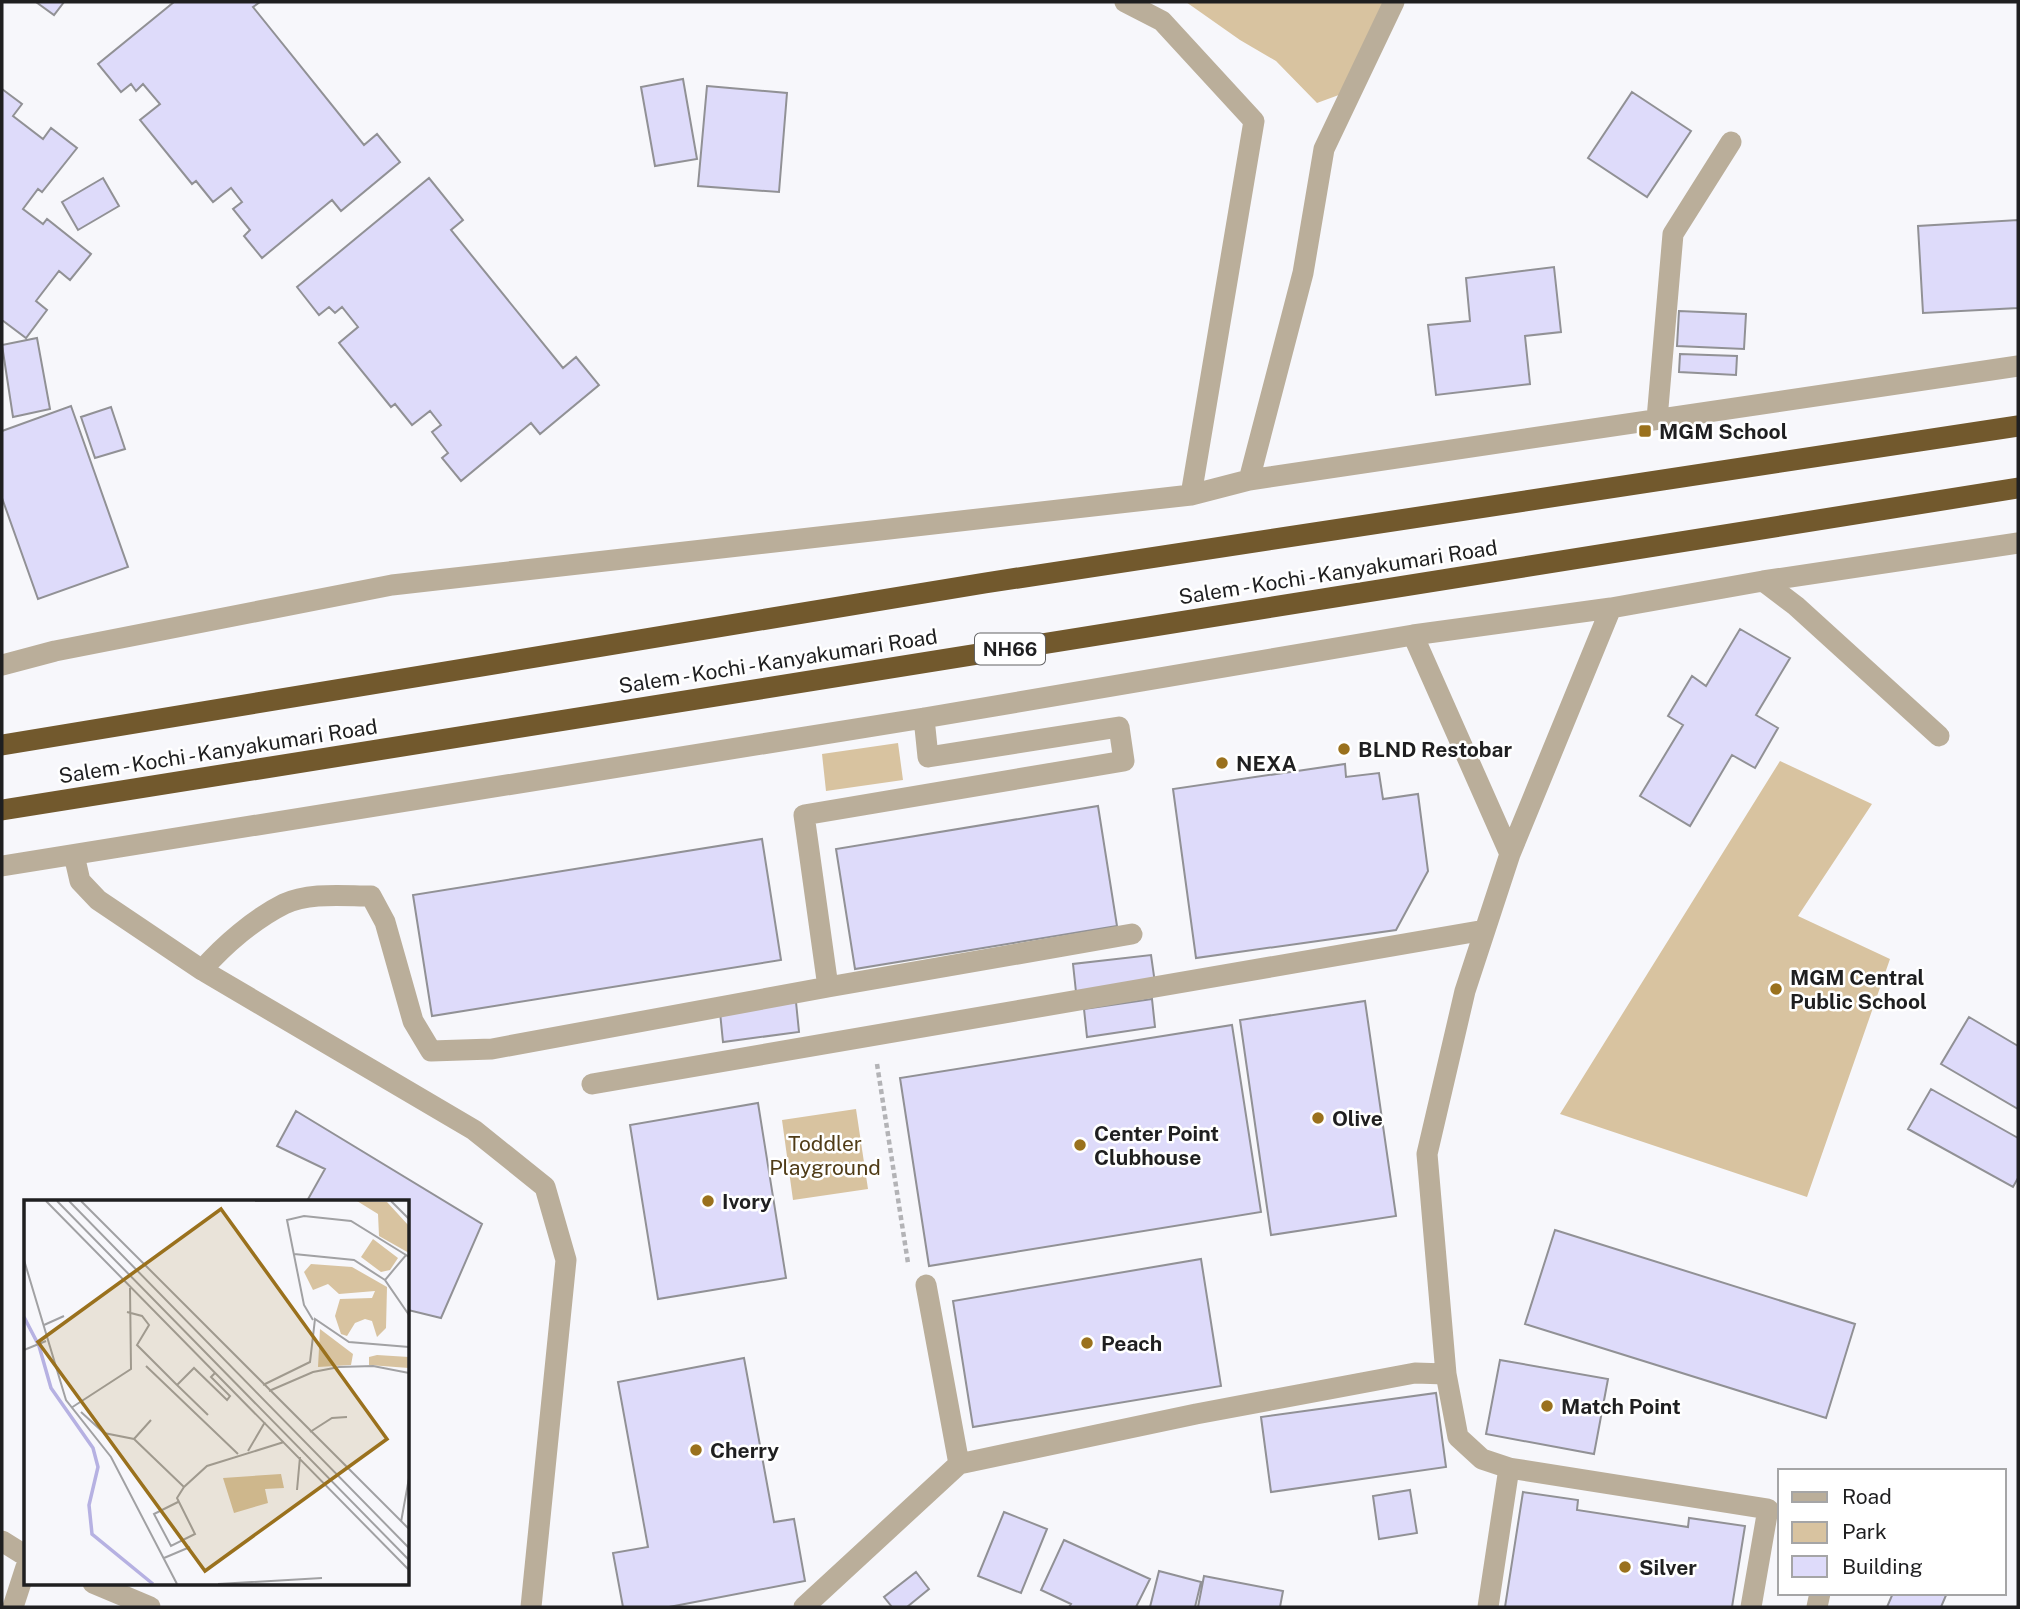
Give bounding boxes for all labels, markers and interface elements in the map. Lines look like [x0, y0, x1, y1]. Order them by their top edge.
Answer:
place label: MGM School [1659, 419, 1788, 444]
marker: MGM School [1637, 423, 1653, 439]
street label: Salem - Kochi - Kanyakumari Road [1177, 534, 1499, 610]
street label: Salem - Kochi - Kanyakumari Road [617, 623, 939, 699]
road number: NH66 [975, 634, 1045, 664]
street label: Salem - Kochi - Kanyakumari Road [57, 713, 379, 789]
place label: BLND Restobar [1358, 737, 1512, 762]
marker: BLND Restobar [1336, 741, 1352, 757]
place label: NEXA [1236, 751, 1297, 776]
marker: NEXA [1214, 755, 1230, 771]
place label: MGM Central Public School [1790, 965, 1927, 1014]
marker: MGM Central Public School [1768, 981, 1784, 997]
place label: Olive [1332, 1106, 1383, 1131]
marker: Olive [1310, 1110, 1326, 1126]
place label: Center Point Clubhouse [1094, 1121, 1219, 1170]
park label: Toddler Playground [769, 1131, 881, 1180]
marker: Center Point Clubhouse [1072, 1137, 1088, 1153]
place label: Ivory [722, 1189, 772, 1214]
marker: Ivory [700, 1193, 716, 1209]
inset map [24, 1200, 410, 1584]
place label: Peach [1101, 1331, 1162, 1356]
marker: Peach [1079, 1335, 1095, 1351]
place label: Match Point [1561, 1394, 1681, 1419]
marker: Match Point [1539, 1398, 1555, 1414]
place label: Cherry [710, 1438, 779, 1463]
marker: Cherry [688, 1442, 704, 1458]
legend [1778, 1469, 2006, 1595]
text: Road [1842, 1484, 1892, 1509]
text: Park [1842, 1519, 1887, 1544]
text: Building [1842, 1554, 1923, 1579]
place label: Silver [1639, 1555, 1697, 1580]
marker: Silver [1617, 1559, 1633, 1575]

